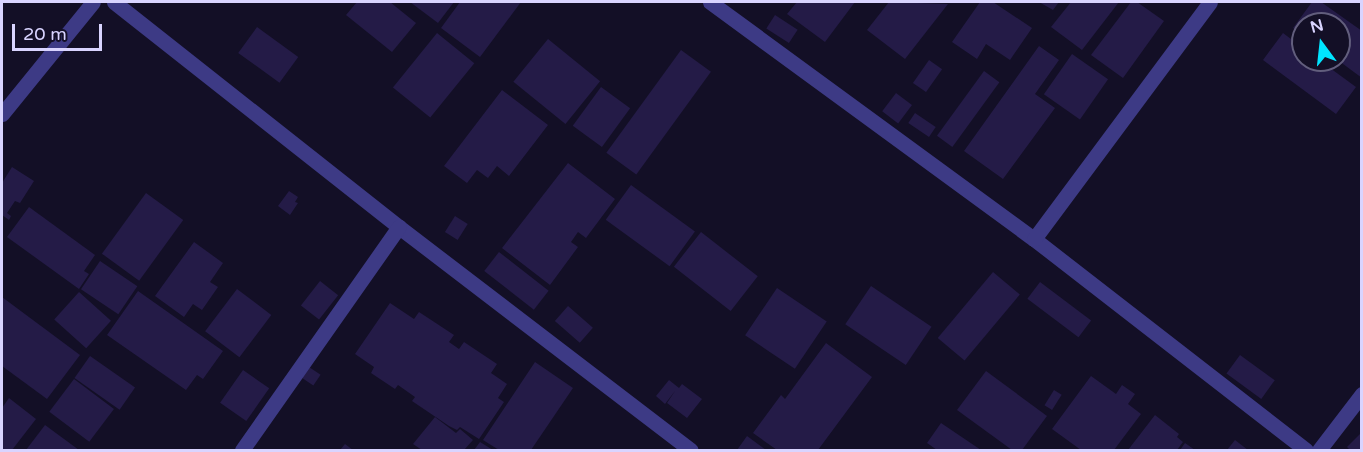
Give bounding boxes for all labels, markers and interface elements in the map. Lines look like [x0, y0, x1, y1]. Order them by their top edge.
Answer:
scale bar [15, 12, 105, 50]
north arrow [1291, 12, 1351, 72]
text: N [1308, 15, 1326, 38]
text: 20 m [23, 23, 67, 45]

